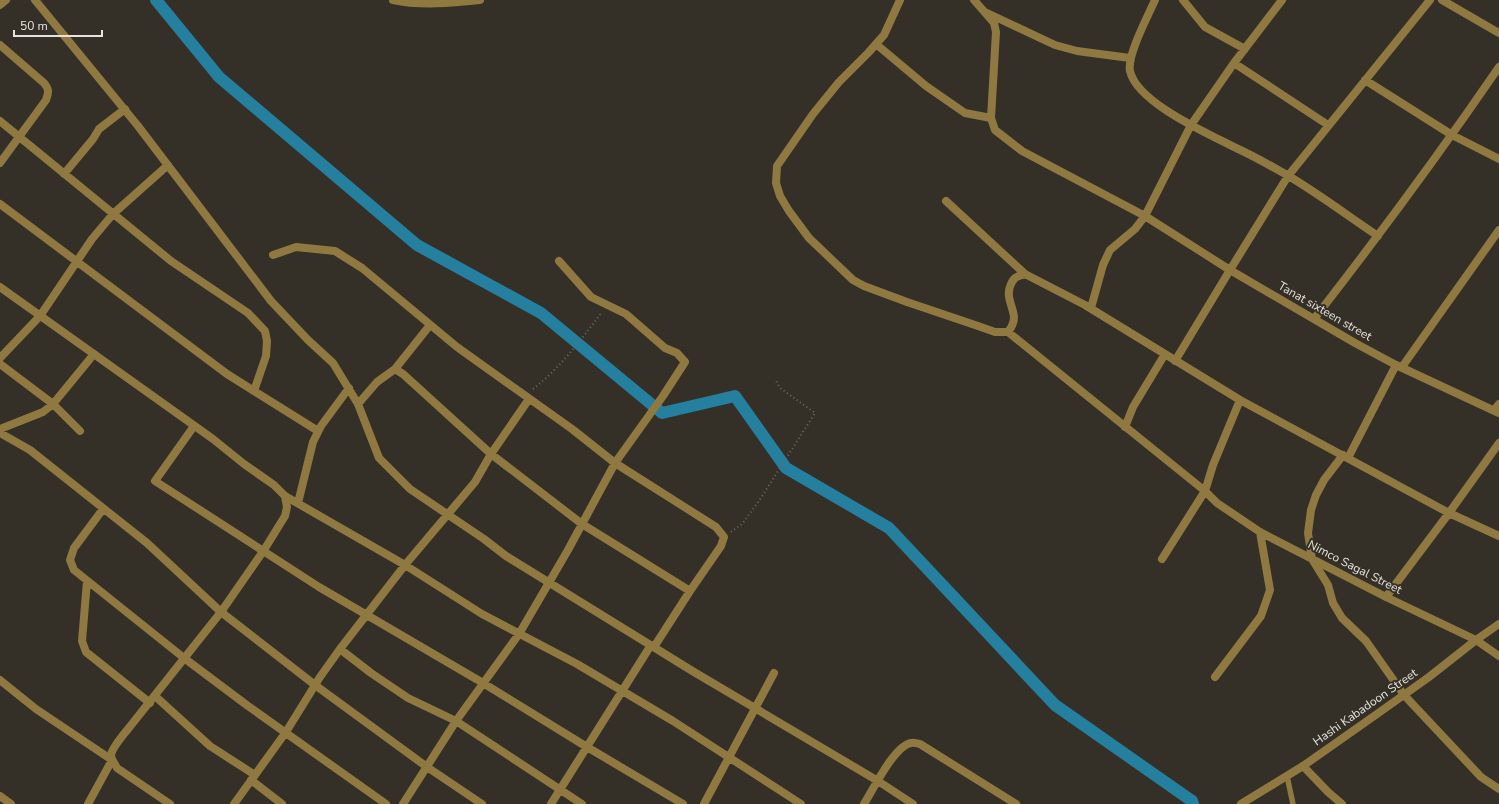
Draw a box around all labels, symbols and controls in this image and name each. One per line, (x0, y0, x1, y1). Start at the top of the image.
scale bar (14, 12, 102, 38)
text: 50 m (20, 18, 48, 34)
street label: Tanat sixteen street (1275, 278, 1376, 345)
street label: Nimco Sagal Street (1305, 536, 1406, 598)
street label: Hashi Kabadoon Street (1310, 664, 1421, 749)

